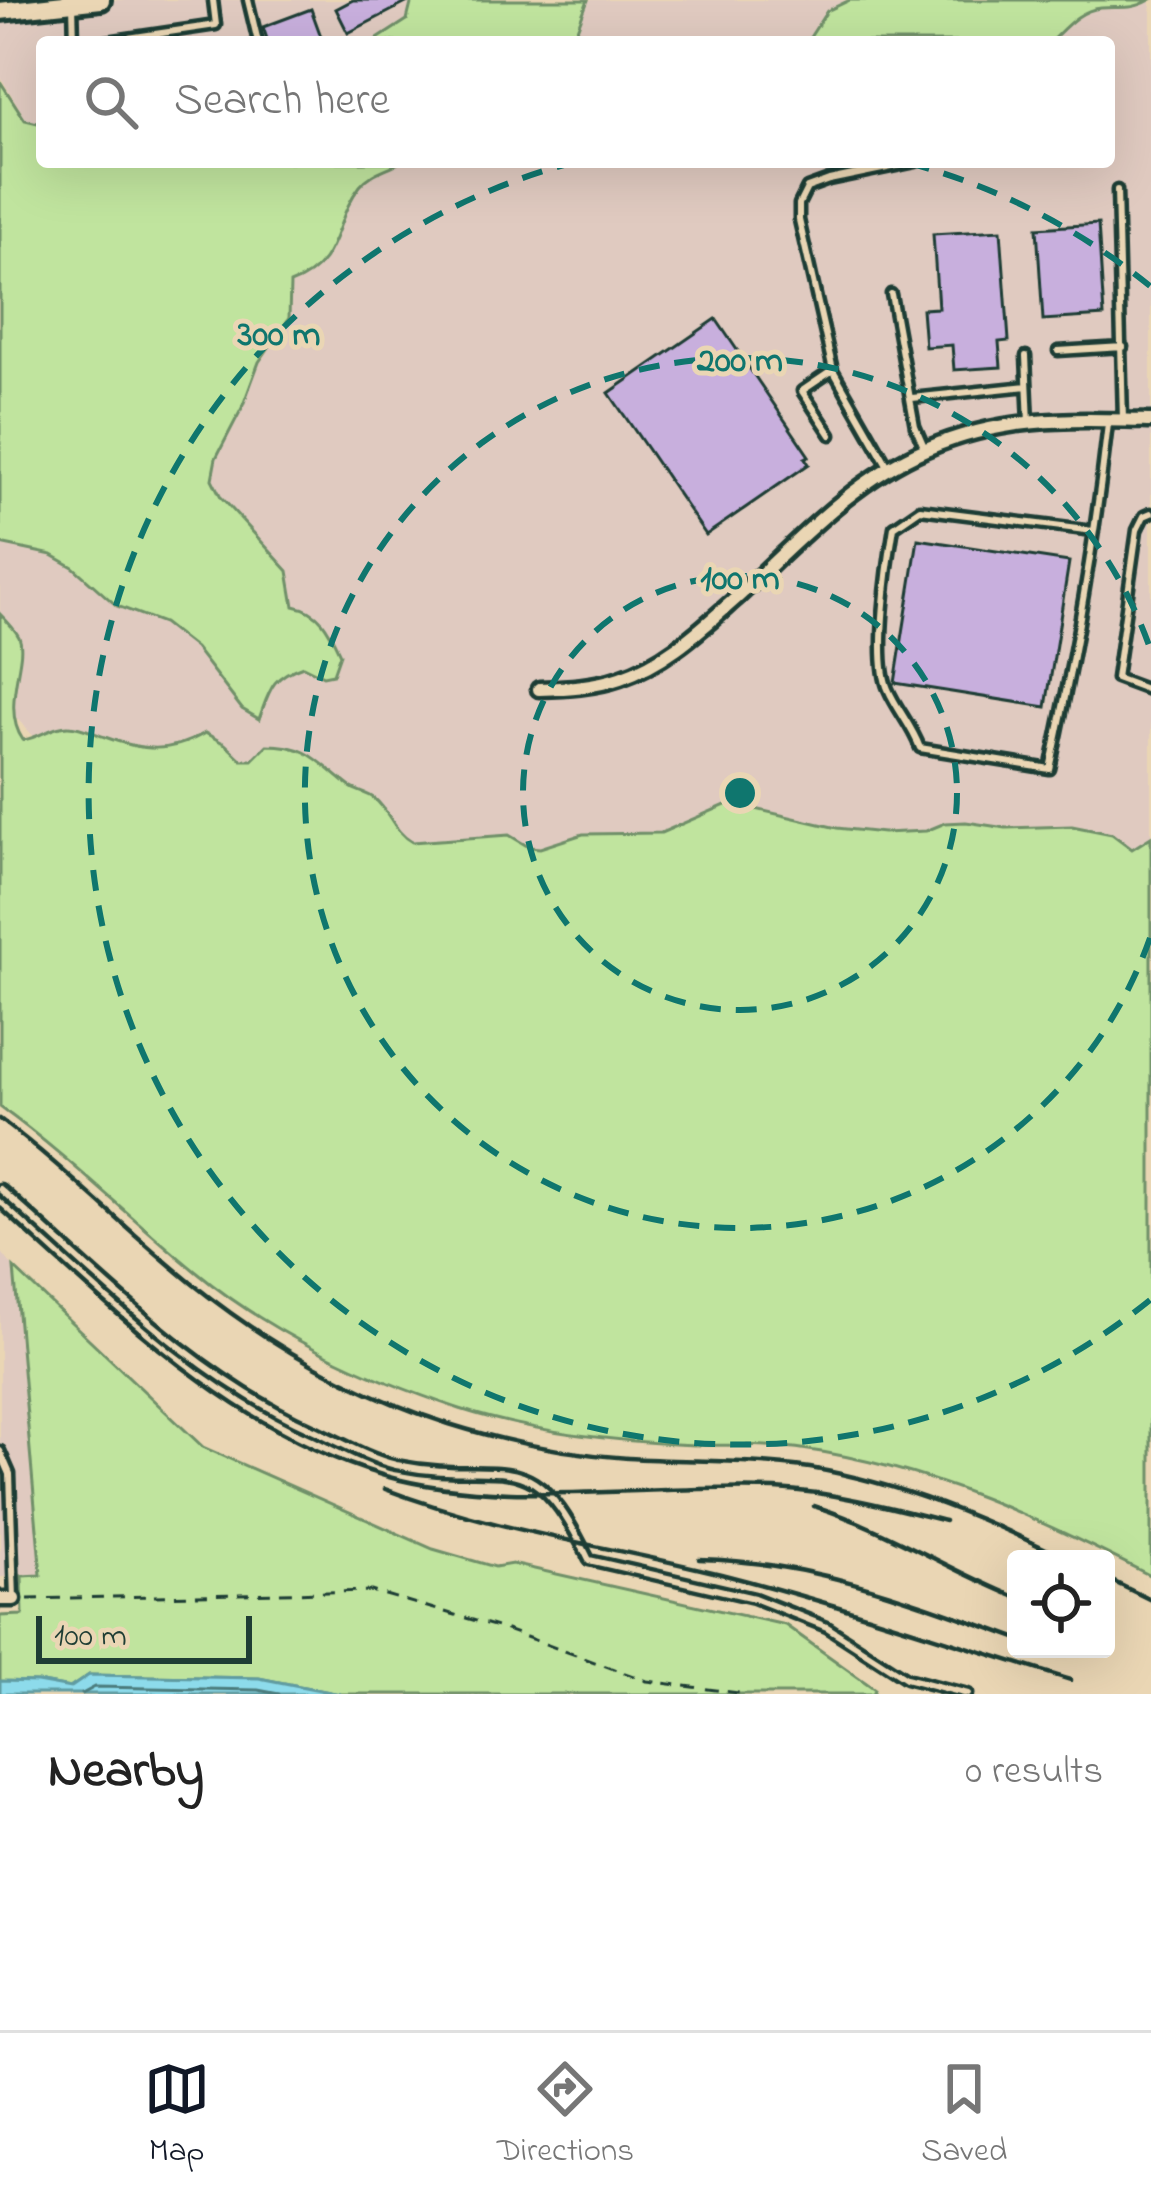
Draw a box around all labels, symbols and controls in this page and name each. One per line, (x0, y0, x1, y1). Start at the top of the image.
search box (36, 36, 1115, 168)
icon: search (78, 69, 144, 135)
text: Search here (174, 69, 390, 135)
text: 300 m (237, 310, 321, 363)
text: 200 m (696, 336, 783, 389)
text: 100 m (700, 554, 780, 607)
centre of rings (719, 772, 761, 814)
map controls (1007, 1550, 1115, 1658)
button: locate (1007, 1550, 1115, 1658)
scale bar (36, 1610, 252, 1663)
text: 100 m (54, 1613, 127, 1661)
text: Nearby (48, 1735, 204, 1810)
text: 0 results (965, 1744, 1103, 1801)
tab: Map (144, 2056, 210, 2176)
tab: Directions (497, 2056, 634, 2176)
tab: Saved (921, 2056, 1007, 2176)

